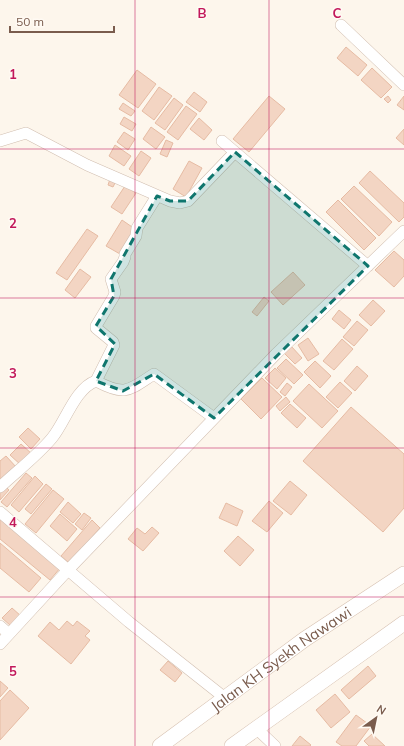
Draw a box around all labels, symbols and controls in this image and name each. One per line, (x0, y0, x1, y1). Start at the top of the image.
text: B (198, 5, 207, 21)
text: C (333, 5, 342, 21)
scale bar (10, 8, 114, 34)
text: 50 m (16, 14, 44, 29)
text: 1 (9, 66, 17, 82)
text: 2 (9, 215, 17, 231)
text: 3 (9, 365, 17, 381)
text: 4 (9, 514, 17, 530)
street label: Jalan KH Syekh Nawawi (206, 602, 355, 715)
text: 5 (9, 663, 17, 679)
north arrow (356, 698, 396, 738)
text: N (374, 701, 389, 718)

